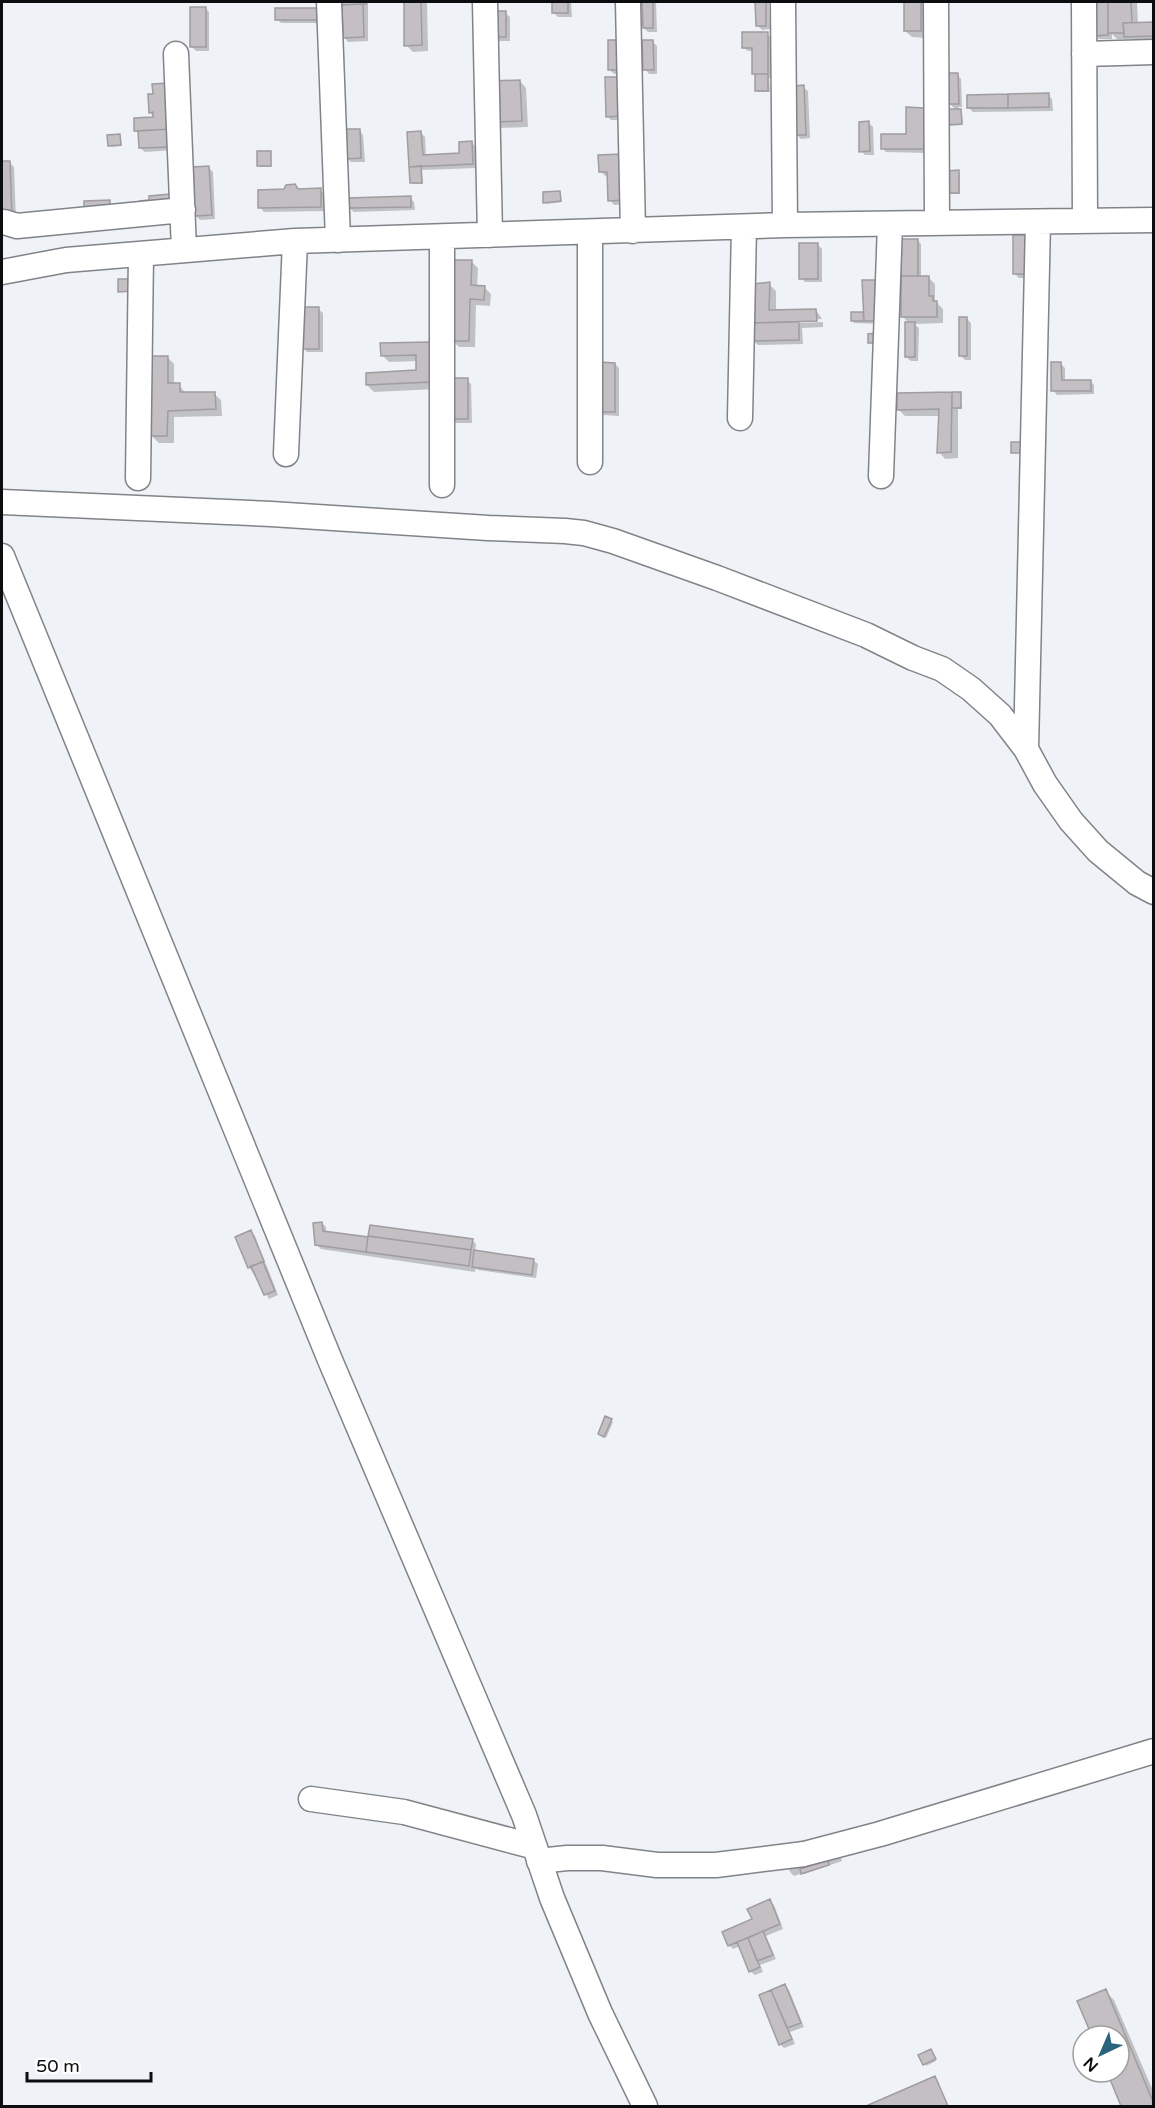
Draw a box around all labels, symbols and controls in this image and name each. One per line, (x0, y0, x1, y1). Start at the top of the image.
north arrow (1071, 2024, 1131, 2084)
scale bar (27, 2045, 152, 2083)
text: N (1080, 2052, 1103, 2076)
text: 50 m (36, 2055, 80, 2077)

